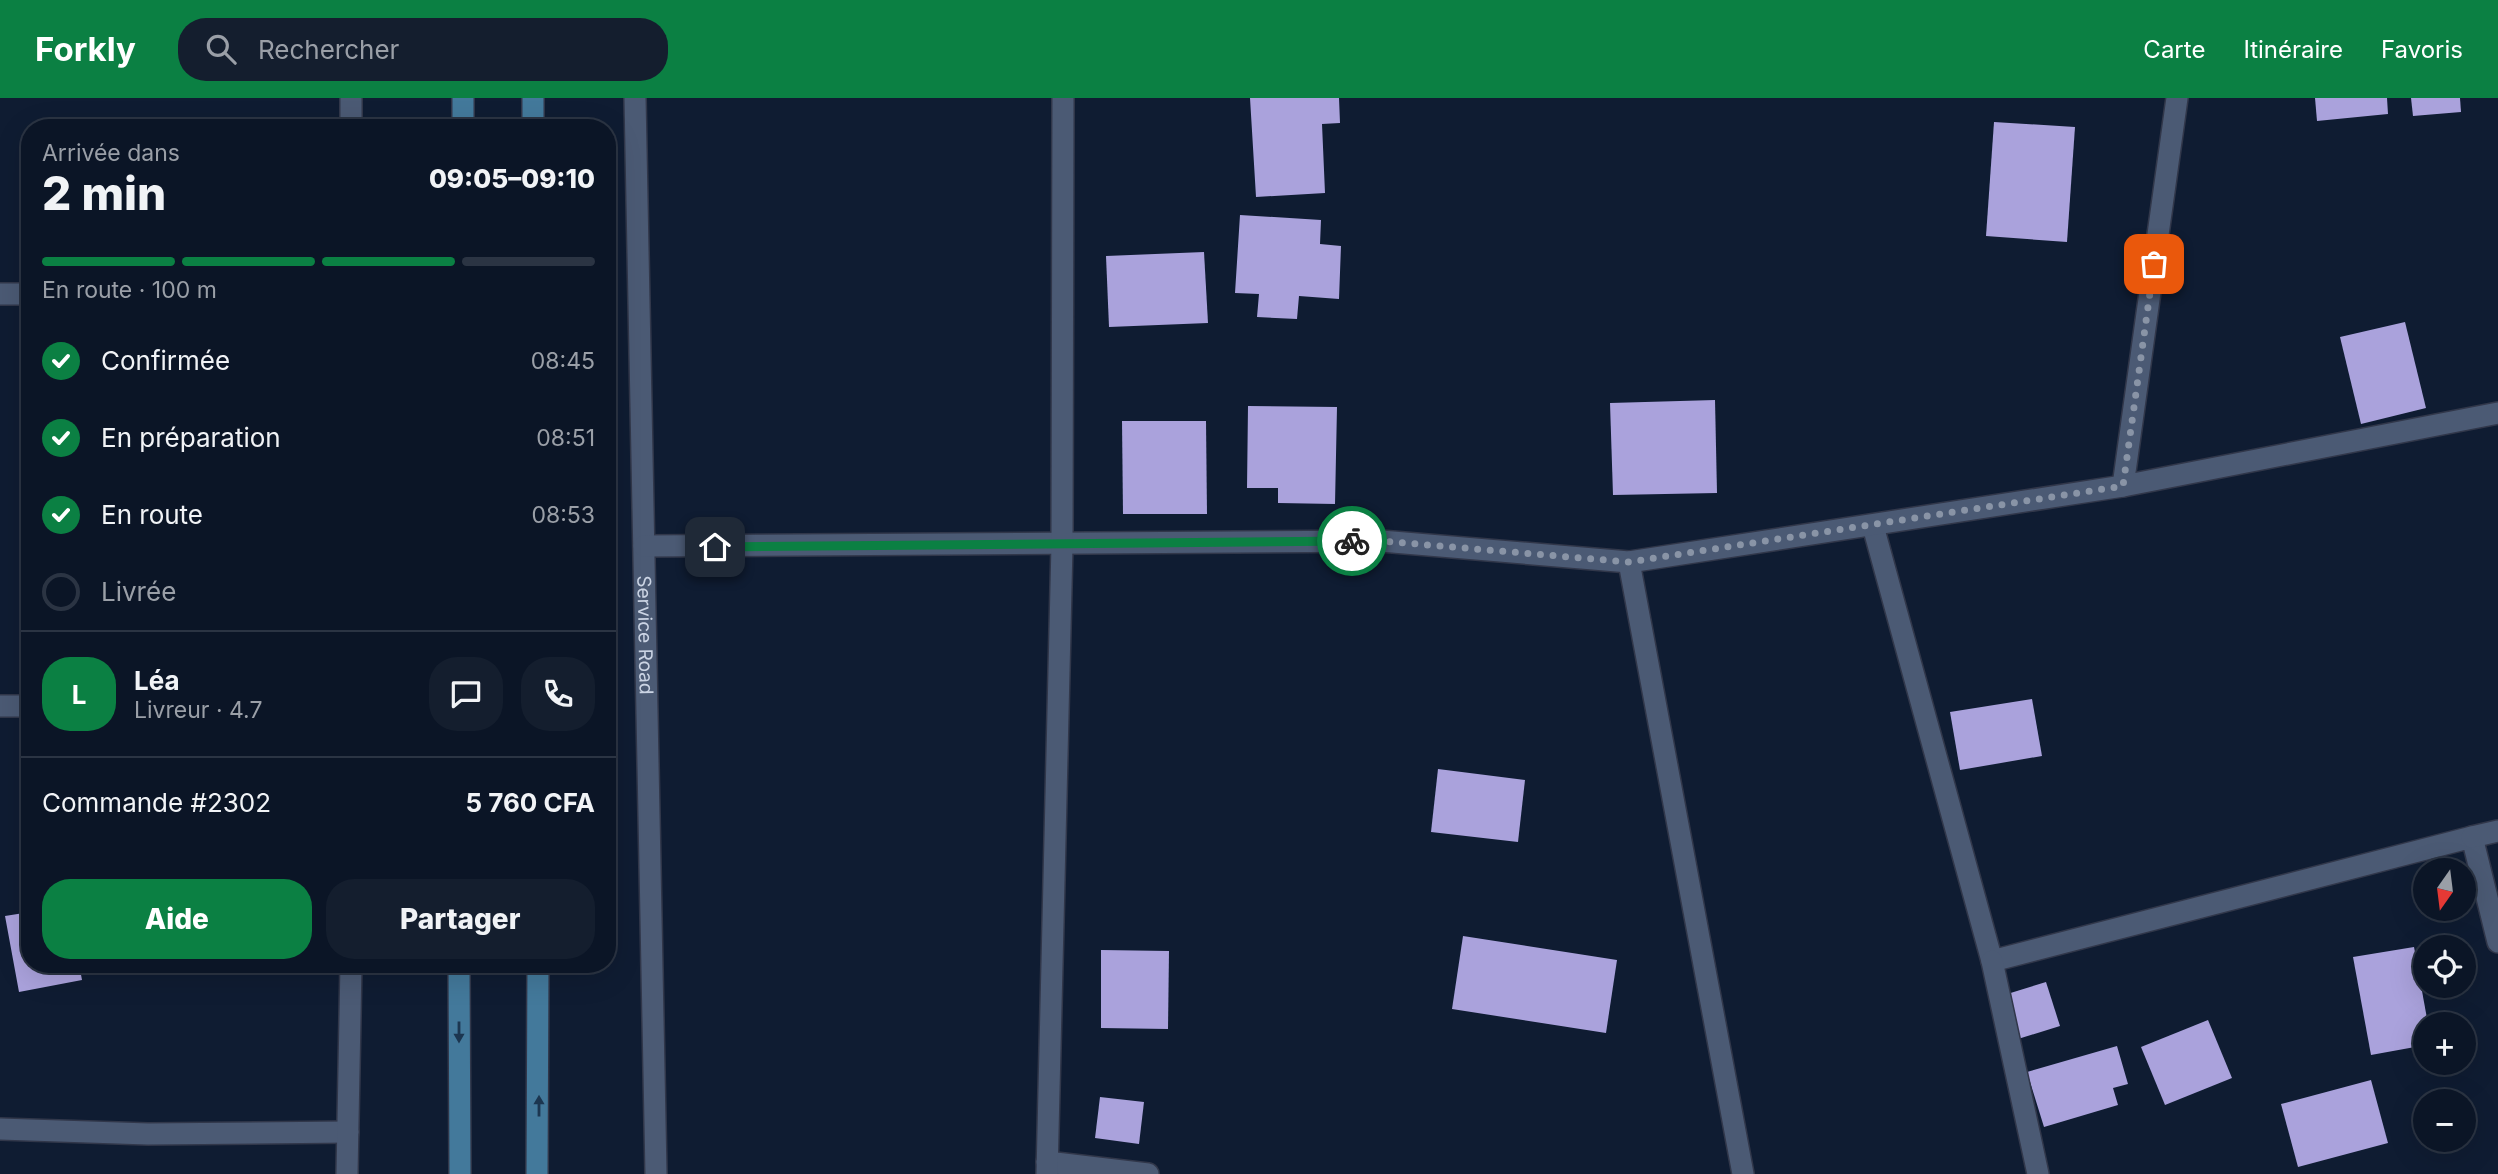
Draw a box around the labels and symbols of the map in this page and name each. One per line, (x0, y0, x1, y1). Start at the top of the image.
pin (2124, 234, 2184, 294)
courier (1317, 506, 1387, 576)
pin (685, 517, 745, 577)
street label: Service Road (633, 575, 658, 695)
north arrow (2413, 858, 2476, 920)
one-way arrow (454, 1022, 465, 1044)
one-way arrow (533, 1095, 545, 1117)

